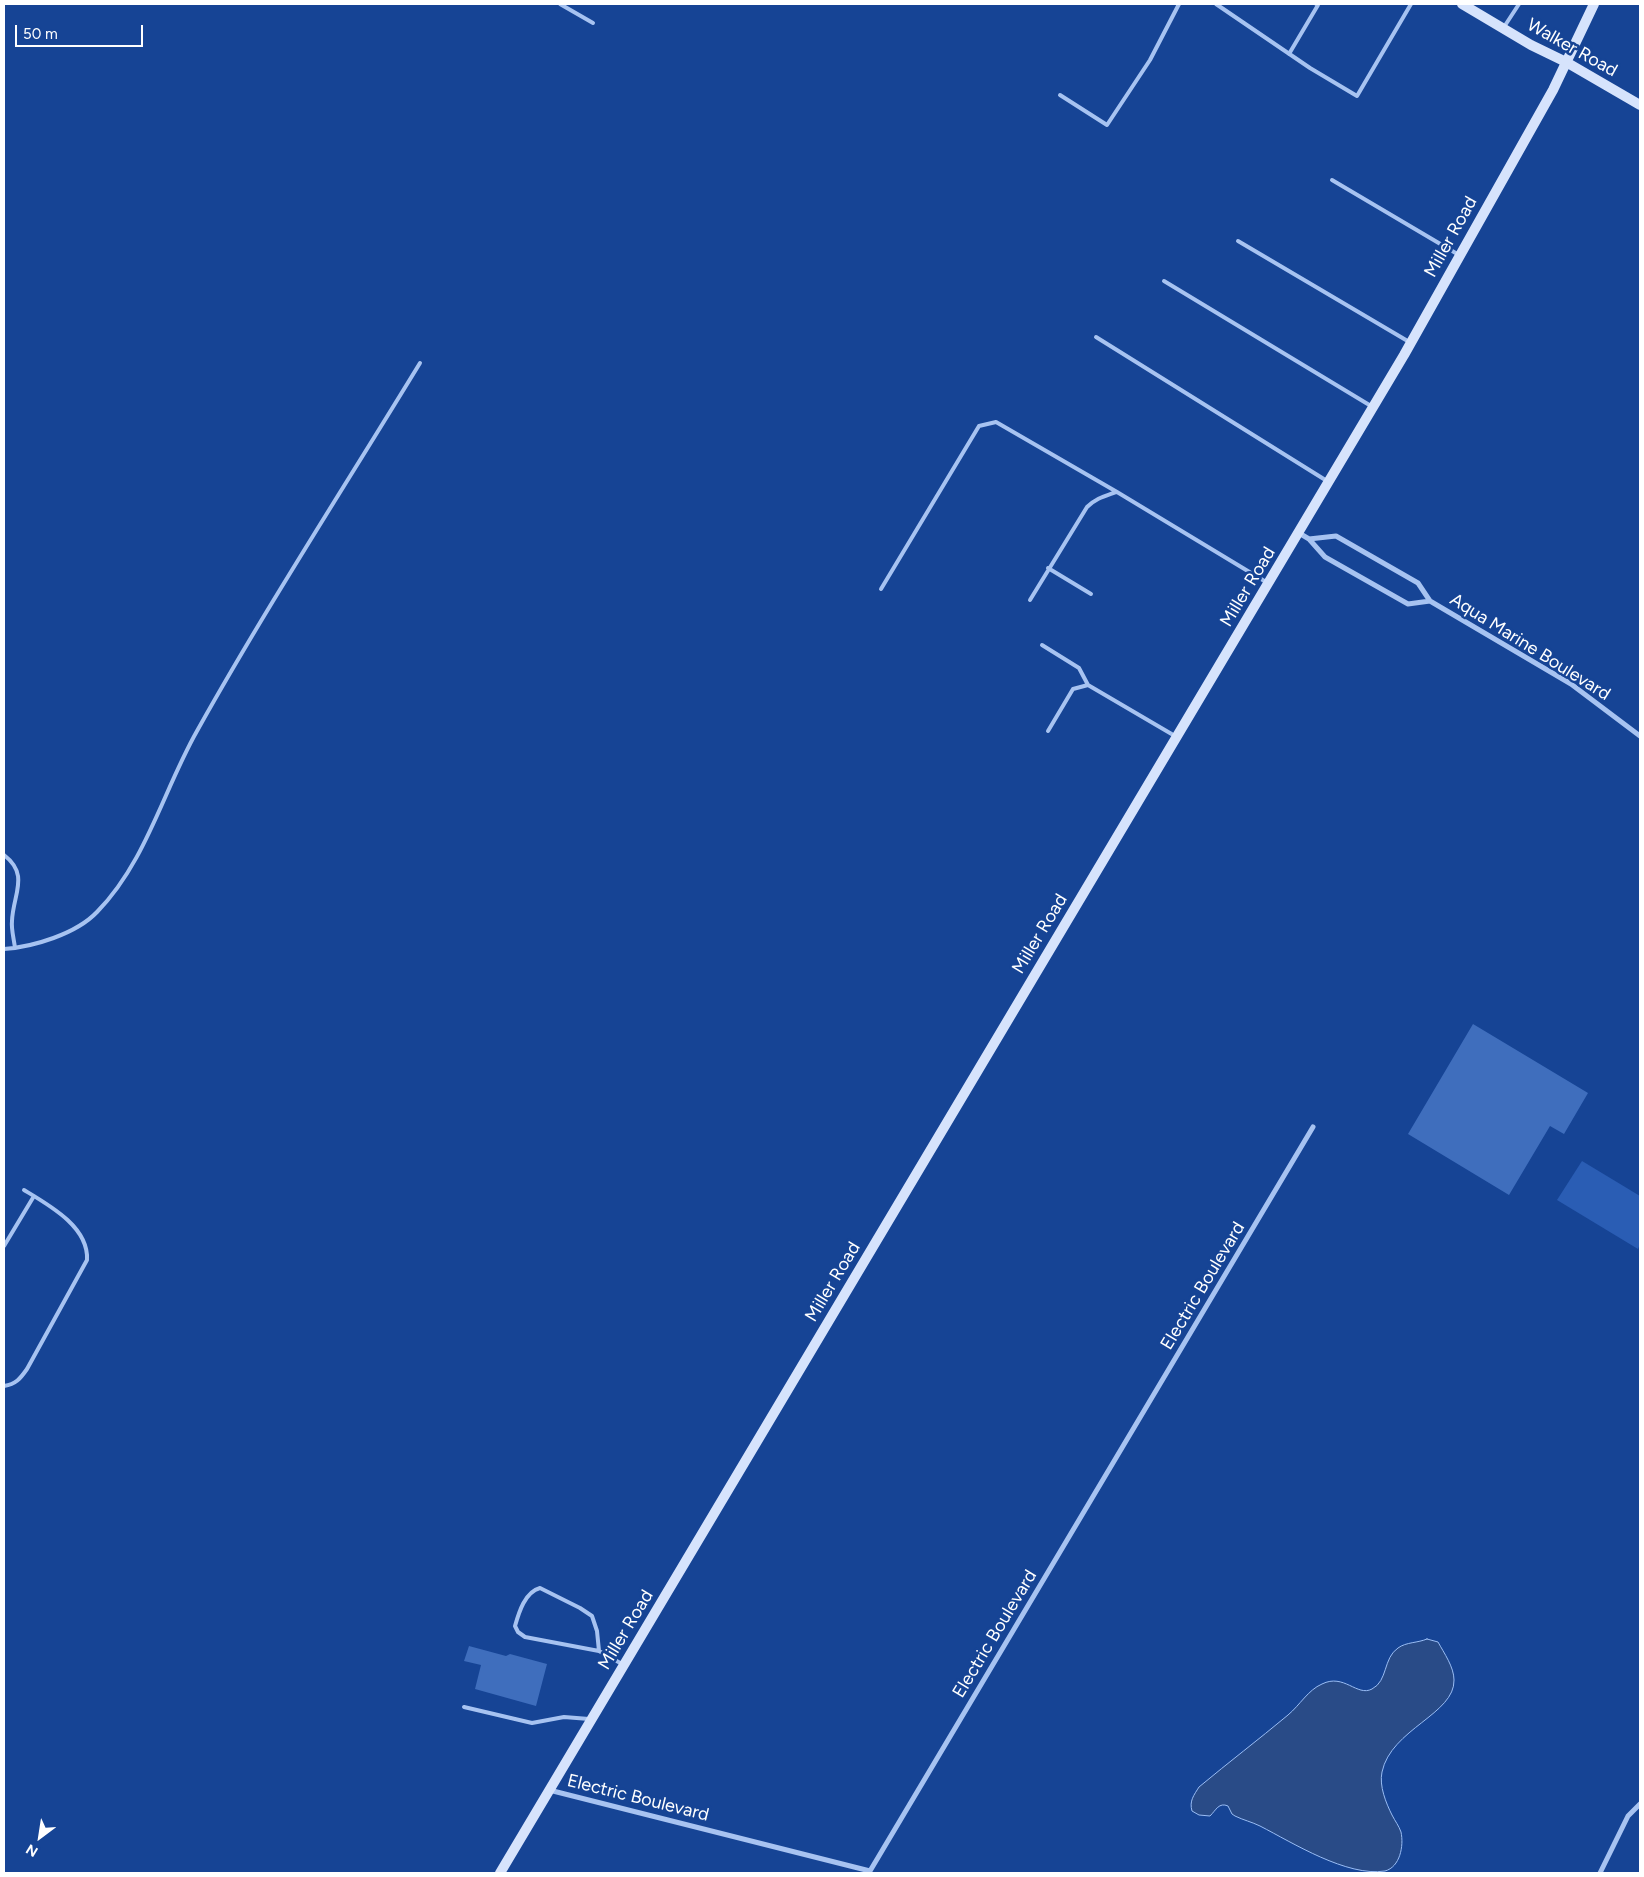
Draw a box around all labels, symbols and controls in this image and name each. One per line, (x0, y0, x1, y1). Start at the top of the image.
street label: Walker Road (1523, 14, 1621, 82)
scale bar (18, 15, 145, 47)
text: 50 m (23, 25, 58, 43)
street label: Miller Road (1420, 193, 1482, 281)
street label: Miller Road (1216, 543, 1280, 631)
street label: Aqua Marine Boulevard (1446, 589, 1614, 705)
street label: Miller Road (1008, 890, 1072, 978)
street label: Electric Boulevard (1156, 1218, 1250, 1354)
street label: Miller Road (801, 1238, 865, 1326)
street label: Electric Boulevard (948, 1566, 1042, 1702)
street label: Miller Road (594, 1586, 658, 1674)
street label: Electric Boulevard (565, 1770, 711, 1826)
north arrow (15, 1812, 65, 1862)
text: N (23, 1840, 41, 1860)

